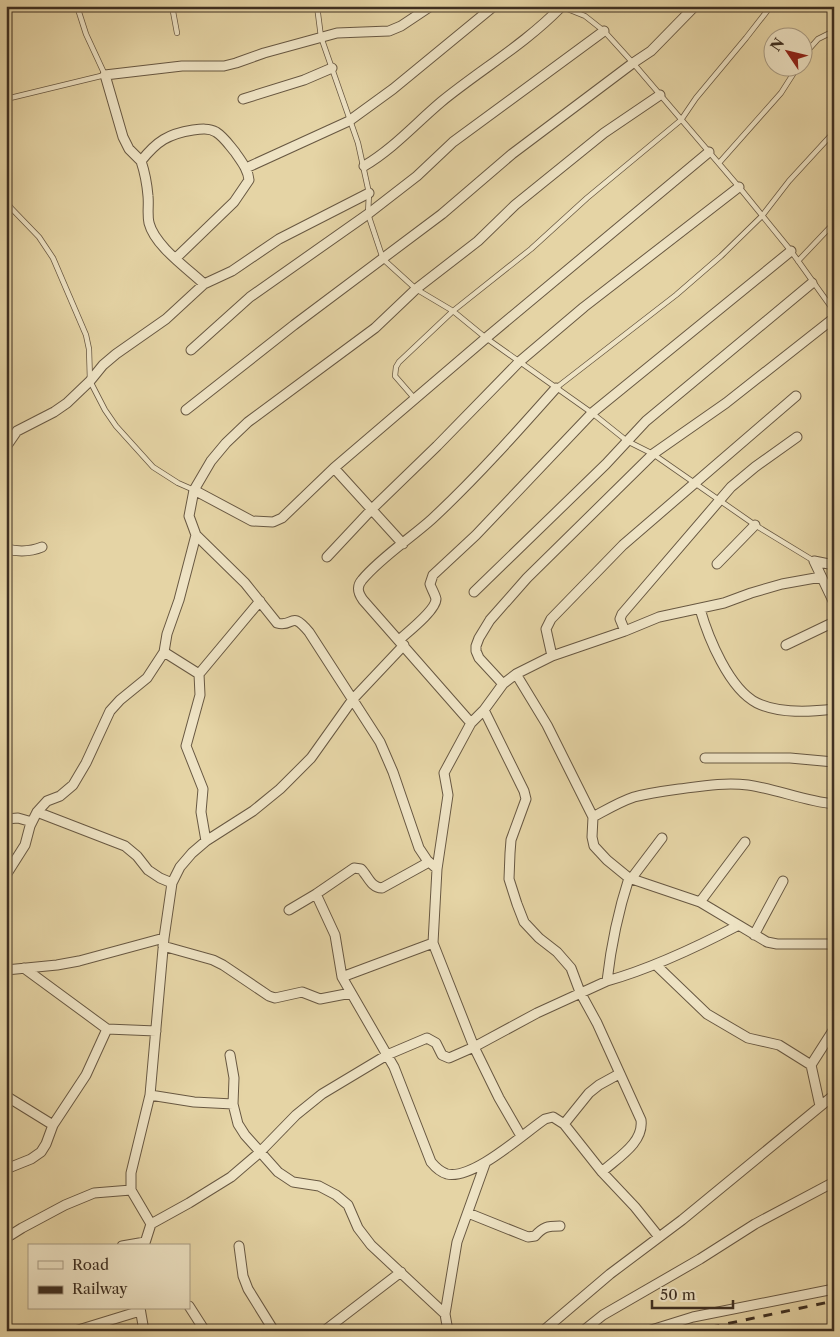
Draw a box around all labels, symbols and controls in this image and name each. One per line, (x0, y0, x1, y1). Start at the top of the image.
north arrow (762, 28, 812, 78)
text: N (766, 34, 788, 55)
legend (28, 1244, 190, 1310)
text: Road (72, 1255, 109, 1274)
scale bar (652, 1277, 734, 1309)
text: Railway (72, 1279, 128, 1298)
text: 50 m (660, 1285, 696, 1304)

